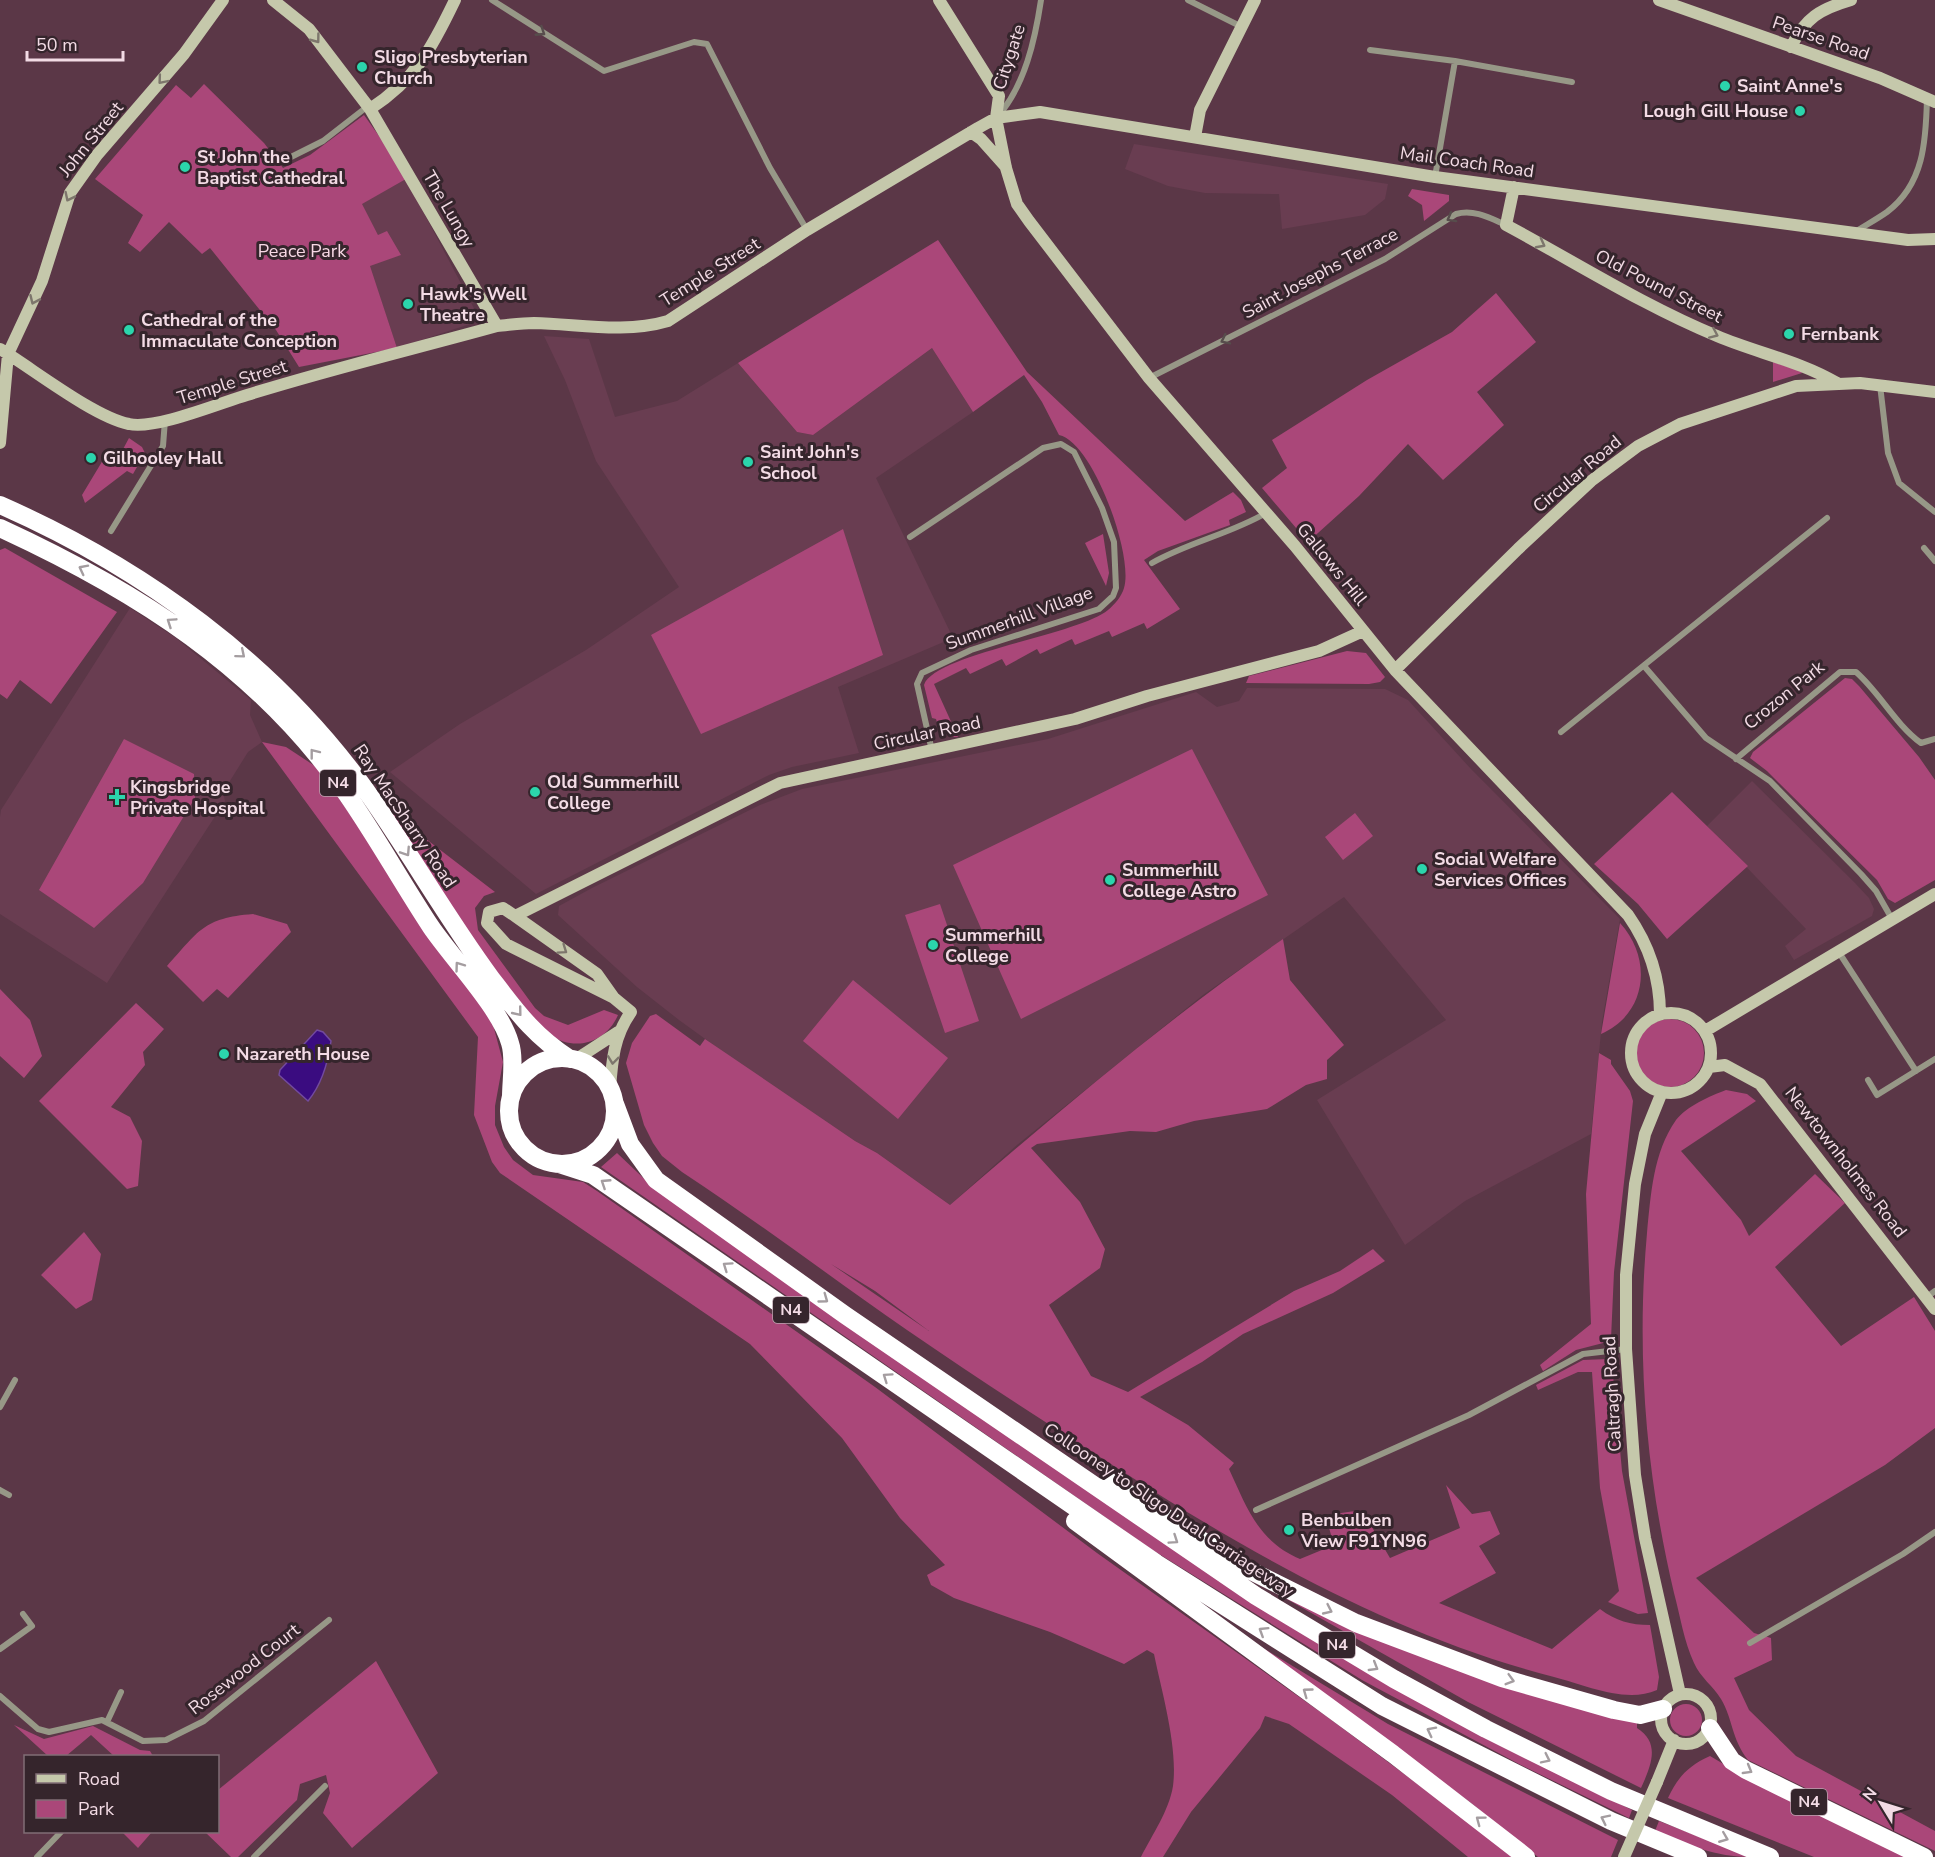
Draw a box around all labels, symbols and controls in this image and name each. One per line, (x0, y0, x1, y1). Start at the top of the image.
street label: Pearse Road (1769, 10, 1873, 66)
street label: Citygate (987, 21, 1031, 93)
scale bar (27, 24, 123, 62)
one-way arrow (534, 25, 545, 36)
text: 50 m (36, 33, 78, 57)
one-way arrow (309, 33, 320, 44)
place label: Sligo Presbyterian Church (374, 45, 528, 90)
marker: Sligo Presbyterian Church (355, 60, 369, 74)
one-way arrow (159, 73, 170, 84)
place label: Saint Anne's (1737, 74, 1843, 98)
marker: Saint Anne's (1718, 79, 1732, 93)
street label: John Street (53, 96, 129, 182)
place label: Lough Gill House (1643, 99, 1788, 123)
marker: Lough Gill House (1793, 104, 1807, 118)
street label: Mail Coach Road (1398, 141, 1536, 183)
place label: St John the Baptist Cathedral (197, 145, 344, 190)
marker: St John the Baptist Cathedral (178, 160, 192, 174)
street label: The Lungy (417, 166, 481, 252)
one-way arrow (64, 191, 76, 202)
one-way arrow (1447, 211, 1457, 222)
street label: Saint Josephs Terrace (1238, 222, 1402, 324)
street label: Temple Street (656, 231, 765, 312)
one-way arrow (1535, 237, 1546, 248)
park label: Peace Park (258, 239, 347, 263)
street label: Old Pound Street (1591, 244, 1727, 329)
place label: Hawk's Well Theatre (420, 282, 527, 327)
one-way arrow (29, 294, 41, 305)
marker: Hawk's Well Theatre (401, 297, 415, 311)
place label: Cathedral of the Immaculate Conception (141, 308, 337, 353)
place label: Fernbank (1801, 322, 1879, 346)
marker: Cathedral of the Immaculate Conception (122, 323, 136, 337)
one-way arrow (1708, 327, 1719, 339)
marker: Fernbank (1782, 327, 1796, 341)
one-way arrow (1220, 333, 1231, 345)
street label: Temple Street (174, 354, 290, 410)
street label: Circular Road (1528, 430, 1626, 518)
place label: Saint John's School (760, 440, 859, 485)
place label: Gilhooley Hall (103, 446, 223, 470)
marker: Gilhooley Hall (84, 451, 98, 465)
marker: Saint John's School (741, 455, 755, 469)
street label: Gallows Hill (1291, 518, 1373, 611)
one-way arrow (78, 565, 89, 577)
street label: Summerhill Village (942, 580, 1096, 656)
one-way arrow (167, 618, 178, 629)
one-way arrow (234, 647, 245, 658)
street label: Crozon Park (1739, 654, 1830, 735)
street label: Circular Road (871, 710, 983, 756)
street label: Ray MacSharry Road (348, 739, 462, 893)
one-way arrow (311, 749, 322, 760)
road number: N4 (320, 770, 356, 796)
place label: Old Summerhill College (547, 770, 679, 815)
place label: Kingsbridge Private Hospital (130, 775, 265, 820)
marker: Old Summerhill College (528, 785, 542, 799)
marker: Kingsbridge Private Hospital (108, 788, 126, 806)
one-way arrow (399, 846, 410, 857)
place label: Social Welfare Services Offices (1434, 847, 1567, 892)
place label: Summerhill College Astro (1122, 858, 1237, 903)
marker: Social Welfare Services Offices (1415, 862, 1429, 876)
marker: Summerhill College Astro (1103, 873, 1117, 887)
place label: Summerhill College (945, 923, 1042, 968)
marker: Summerhill College (926, 938, 940, 952)
one-way arrow (556, 943, 567, 954)
one-way arrow (456, 962, 467, 973)
one-way arrow (510, 1006, 521, 1017)
place label: Nazareth House (236, 1042, 370, 1066)
marker: Nazareth House (217, 1047, 231, 1061)
one-way arrow (607, 1055, 619, 1065)
street label: Newtownholmes Road (1780, 1082, 1912, 1242)
one-way arrow (601, 1179, 612, 1190)
one-way arrow (722, 1262, 733, 1273)
one-way arrow (817, 1292, 828, 1303)
road number: N4 (773, 1297, 809, 1323)
street label: Caltragh Road (1597, 1335, 1627, 1453)
one-way arrow (883, 1373, 894, 1384)
street label: Collooney to Sligo Dual Carriageway (1039, 1417, 1299, 1603)
place label: Benbulben View F91YN96 (1300, 1508, 1427, 1553)
marker: Benbulben View F91YN96 (1282, 1523, 1296, 1537)
one-way arrow (1167, 1533, 1178, 1544)
one-way arrow (1322, 1603, 1333, 1615)
street label: Rosewood Court (183, 1618, 305, 1720)
one-way arrow (1259, 1628, 1270, 1639)
road number: N4 (1319, 1632, 1355, 1658)
one-way arrow (1368, 1660, 1378, 1672)
one-way arrow (1504, 1673, 1515, 1685)
one-way arrow (1302, 1688, 1313, 1699)
one-way arrow (1427, 1727, 1437, 1738)
one-way arrow (1540, 1752, 1551, 1763)
legend (24, 1755, 219, 1833)
one-way arrow (1742, 1763, 1752, 1775)
text: Road (78, 1767, 120, 1791)
north arrow (1851, 1773, 1911, 1833)
text: N (1858, 1783, 1882, 1806)
road number: N4 (1791, 1789, 1827, 1815)
text: Park (78, 1797, 115, 1821)
one-way arrow (1601, 1814, 1612, 1826)
one-way arrow (1476, 1817, 1487, 1828)
one-way arrow (1718, 1831, 1729, 1843)

